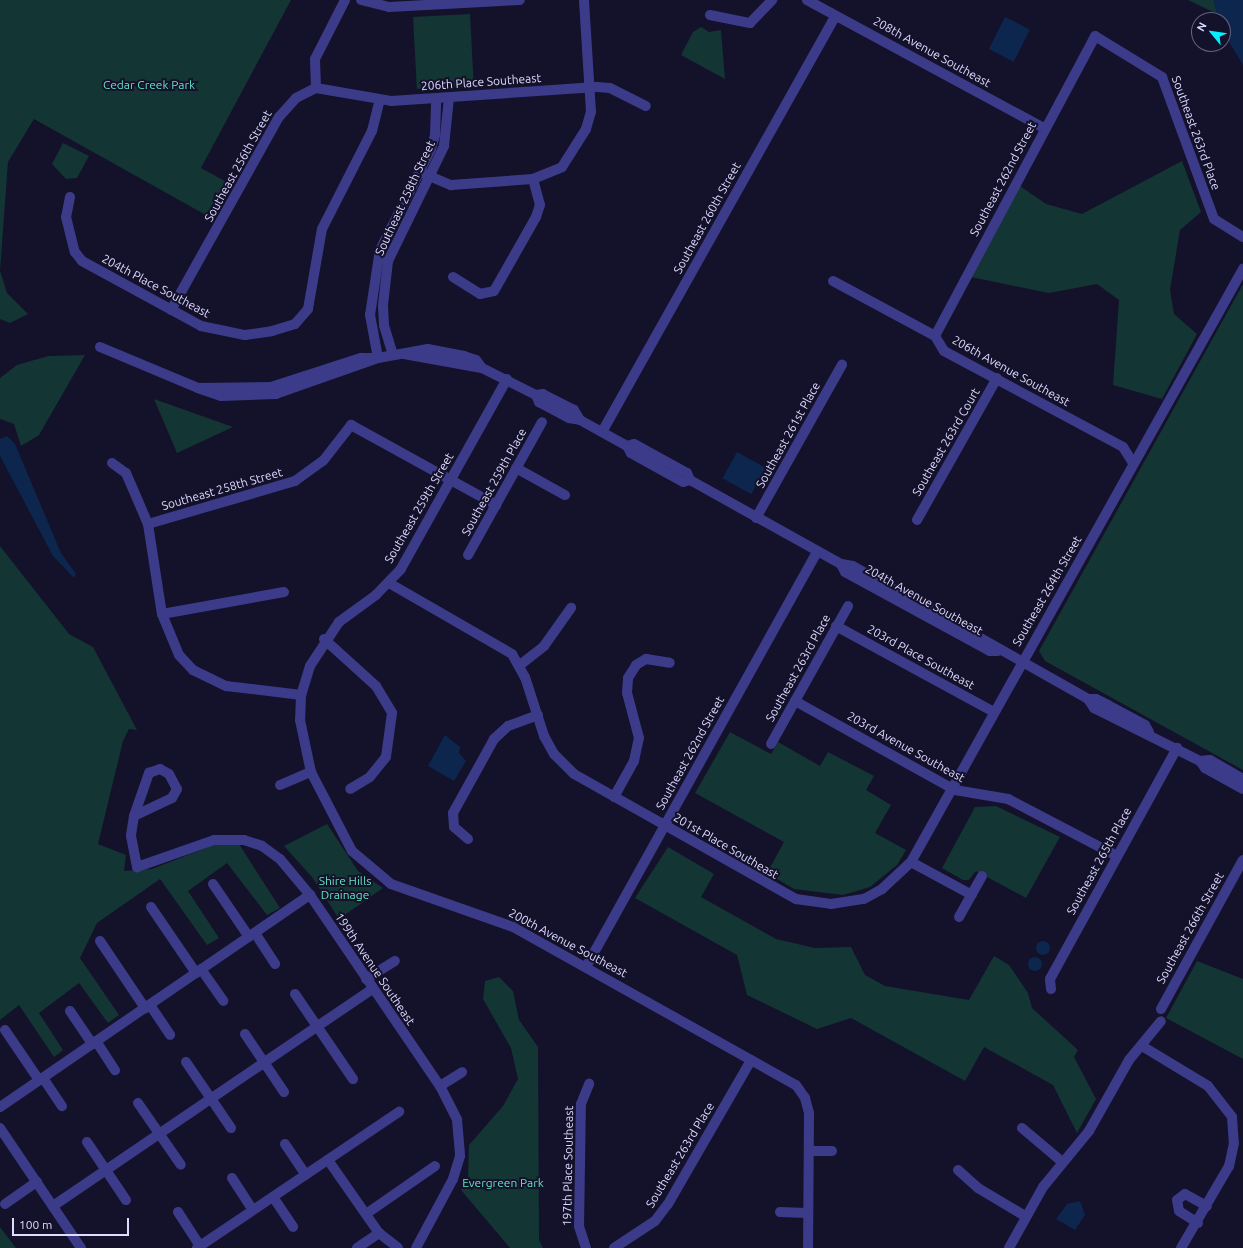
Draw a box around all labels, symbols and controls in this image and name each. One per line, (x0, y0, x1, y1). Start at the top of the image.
north arrow (1191, 12, 1231, 52)
street label: 208th Avenue Southeast (871, 14, 993, 90)
text: N (1194, 20, 1209, 33)
street label: 206th Place Southeast (420, 71, 542, 93)
street label: Southeast 263rd Place (1169, 74, 1223, 192)
park label: Cedar Creek Park (103, 78, 195, 92)
street label: Southeast 256th Street (201, 108, 275, 224)
street label: Southeast 262nd Street (967, 119, 1039, 239)
street label: Southeast 258th Street (372, 138, 438, 258)
street label: Southeast 260th Street (670, 160, 744, 276)
street label: 204th Place Southeast (99, 251, 213, 321)
street label: 206th Avenue Southeast (950, 333, 1072, 409)
street label: Southeast 261st Place (753, 380, 823, 490)
street label: Southeast 263rd Court (909, 385, 983, 499)
street label: Southeast 259th Place (458, 426, 530, 538)
street label: Southeast 259th Street (381, 450, 457, 566)
street label: Southeast 258th Street (160, 465, 284, 513)
street label: Southeast 264th Street (1009, 533, 1085, 649)
street label: 204th Avenue Southeast (863, 562, 985, 638)
street label: Southeast 263rd Place (762, 612, 834, 724)
street label: 203rd Place Southeast (865, 621, 977, 693)
street label: Southeast 262nd Street (653, 694, 727, 812)
street label: 203rd Avenue Southeast (845, 709, 967, 785)
street label: Southeast 265th Place (1063, 805, 1135, 917)
street label: 201st Place Southeast (671, 810, 781, 882)
street label: Southeast 266th Street (1153, 870, 1227, 986)
park label: Shire Hills Drainage (319, 874, 371, 902)
street label: 200th Avenue Southeast (506, 906, 630, 980)
street label: 199th Avenue Southeast (332, 910, 418, 1028)
street label: Southeast 263rd Place (643, 1100, 717, 1210)
street label: 197th Place Southeast (560, 1106, 576, 1226)
park label: Evergreen Park (462, 1176, 544, 1190)
scale bar (14, 1210, 131, 1236)
text: 100 m (19, 1218, 52, 1231)

